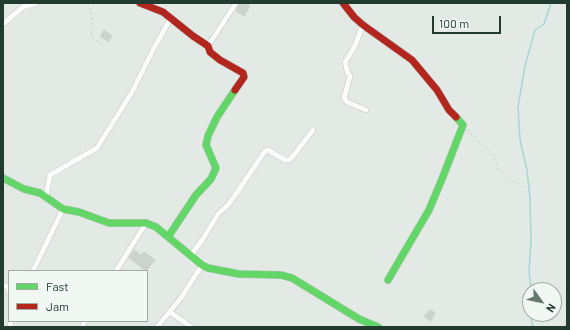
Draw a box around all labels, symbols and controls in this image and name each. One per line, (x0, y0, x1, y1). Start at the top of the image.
scale bar (434, 8, 503, 34)
text: 100 m (439, 16, 469, 30)
legend (8, 270, 148, 322)
text: Fast (46, 279, 69, 293)
north arrow (522, 282, 562, 322)
text: Jam (46, 299, 69, 313)
text: N (544, 302, 559, 315)

